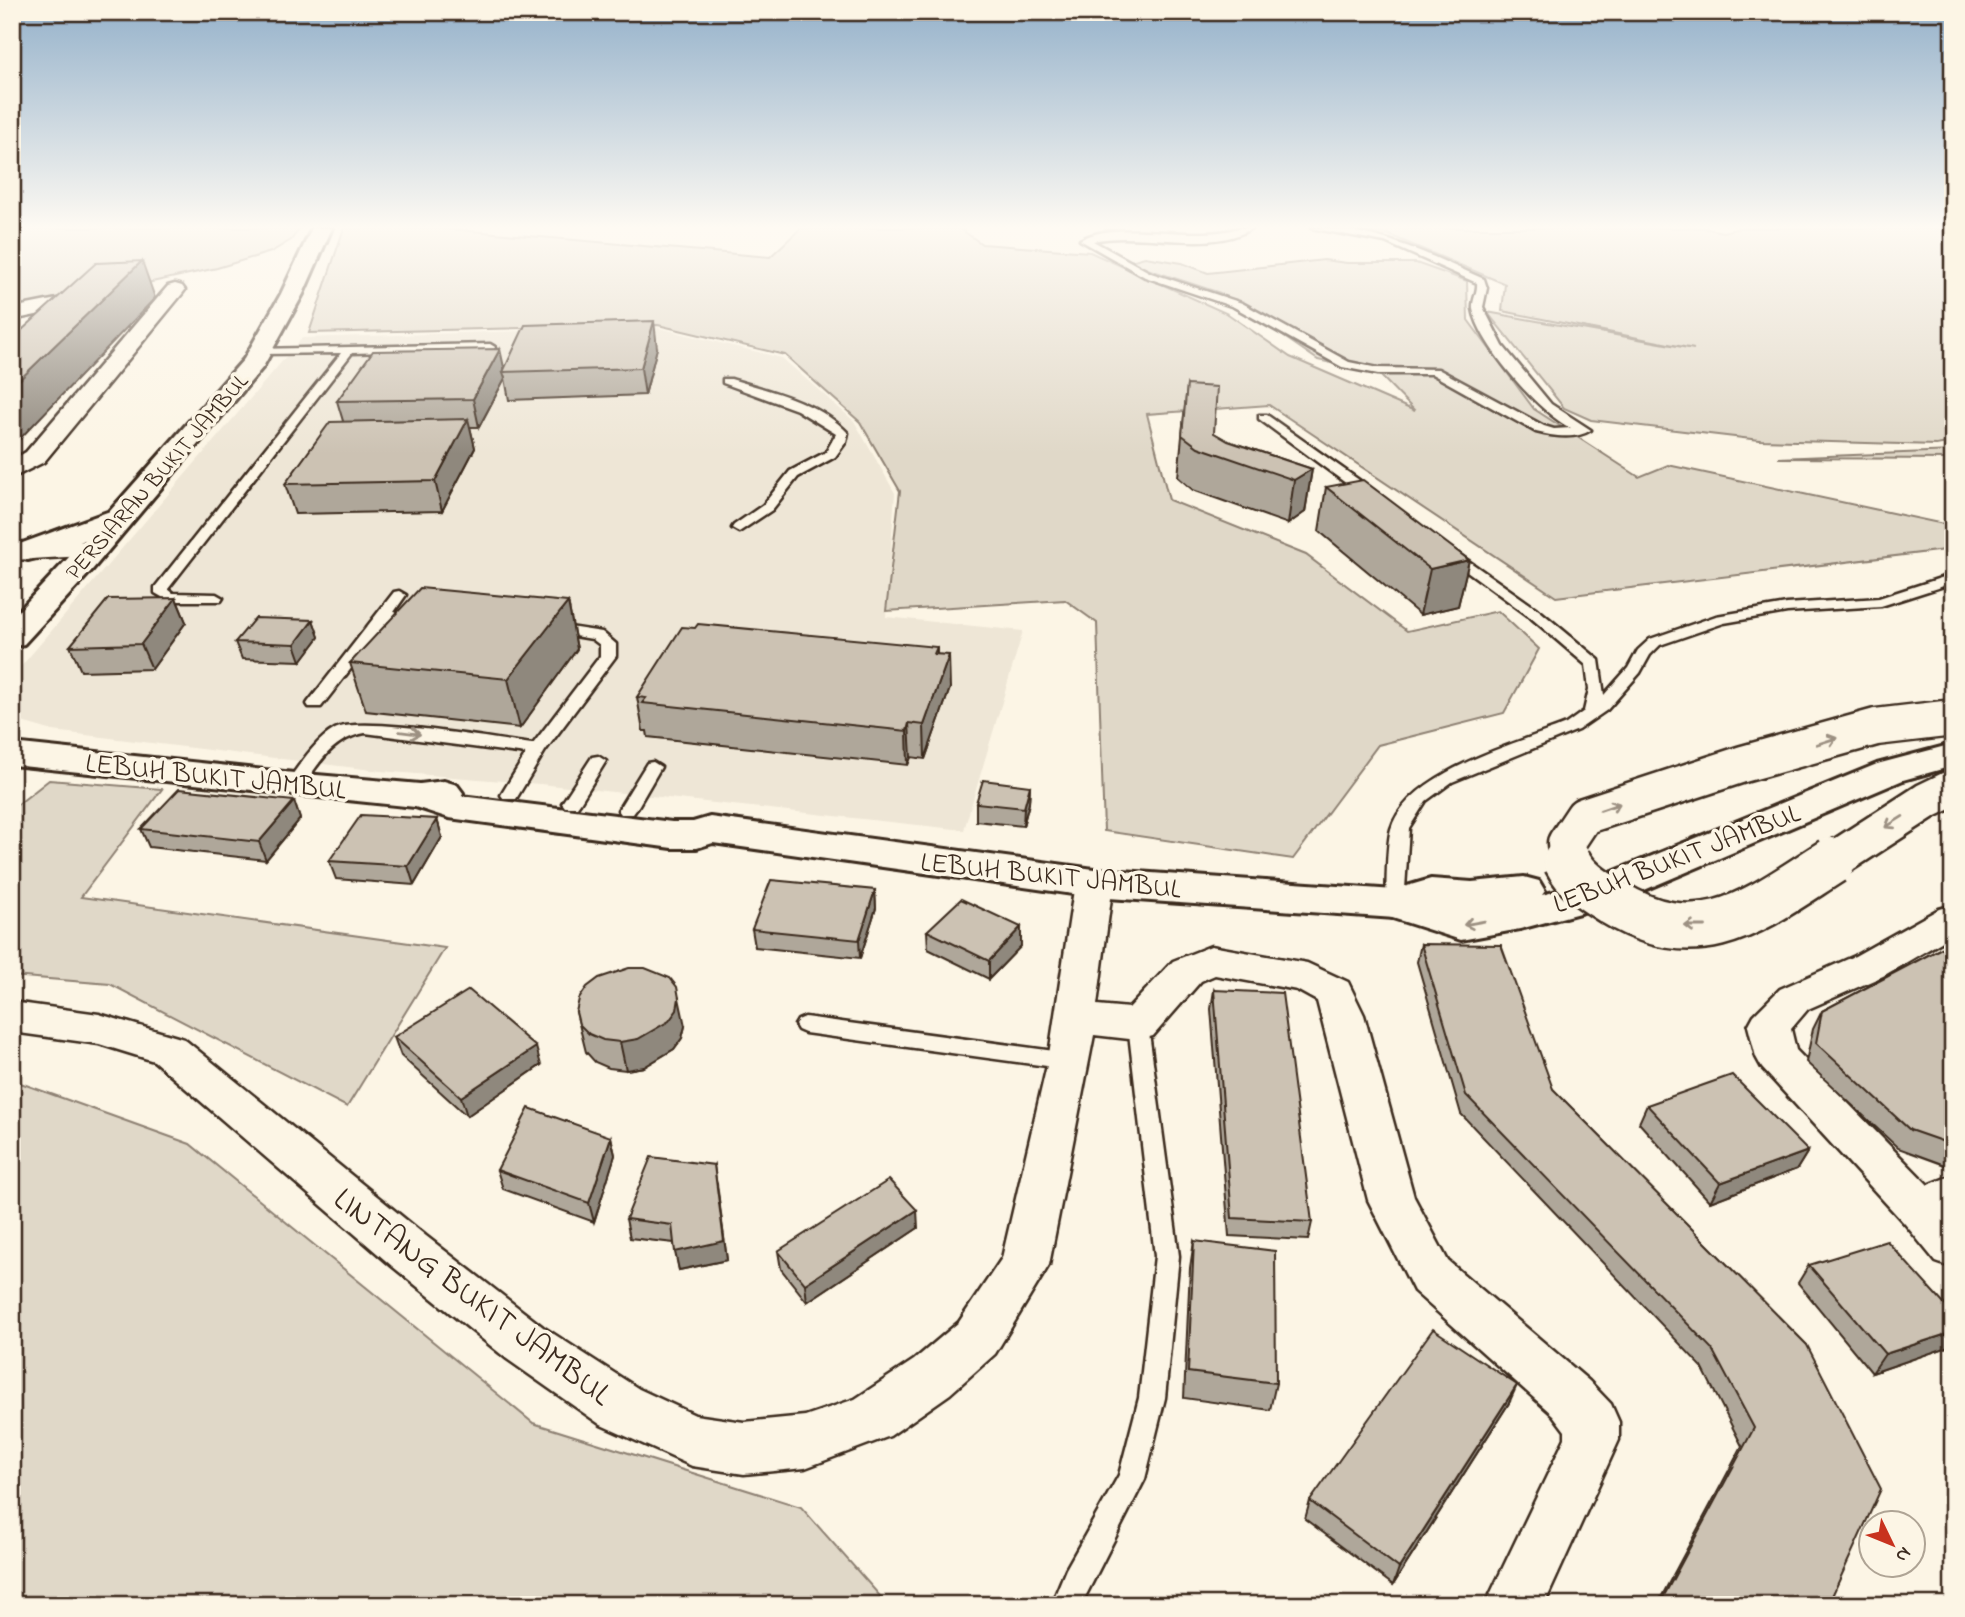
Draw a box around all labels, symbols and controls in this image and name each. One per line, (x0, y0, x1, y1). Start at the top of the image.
street label: PERSIARAN BUKIT JAMBUL (59, 367, 257, 588)
one-way arrow (398, 727, 421, 740)
one-way arrow (1816, 734, 1838, 747)
street label: LEBUH BUKIT JAMBUL (83, 744, 349, 813)
street label: LEBUH BUKIT JAMBUL (1548, 794, 1807, 926)
one-way arrow (1598, 800, 1620, 812)
one-way arrow (1884, 815, 1904, 829)
street label: LEBUH BUKIT JAMBUL (918, 843, 1184, 912)
one-way arrow (1463, 917, 1486, 930)
one-way arrow (1684, 919, 1707, 933)
street label: LINTANG BUKIT JAMBUL (322, 1177, 622, 1420)
north arrow (1856, 1508, 1926, 1578)
text: N (1888, 1540, 1917, 1568)

